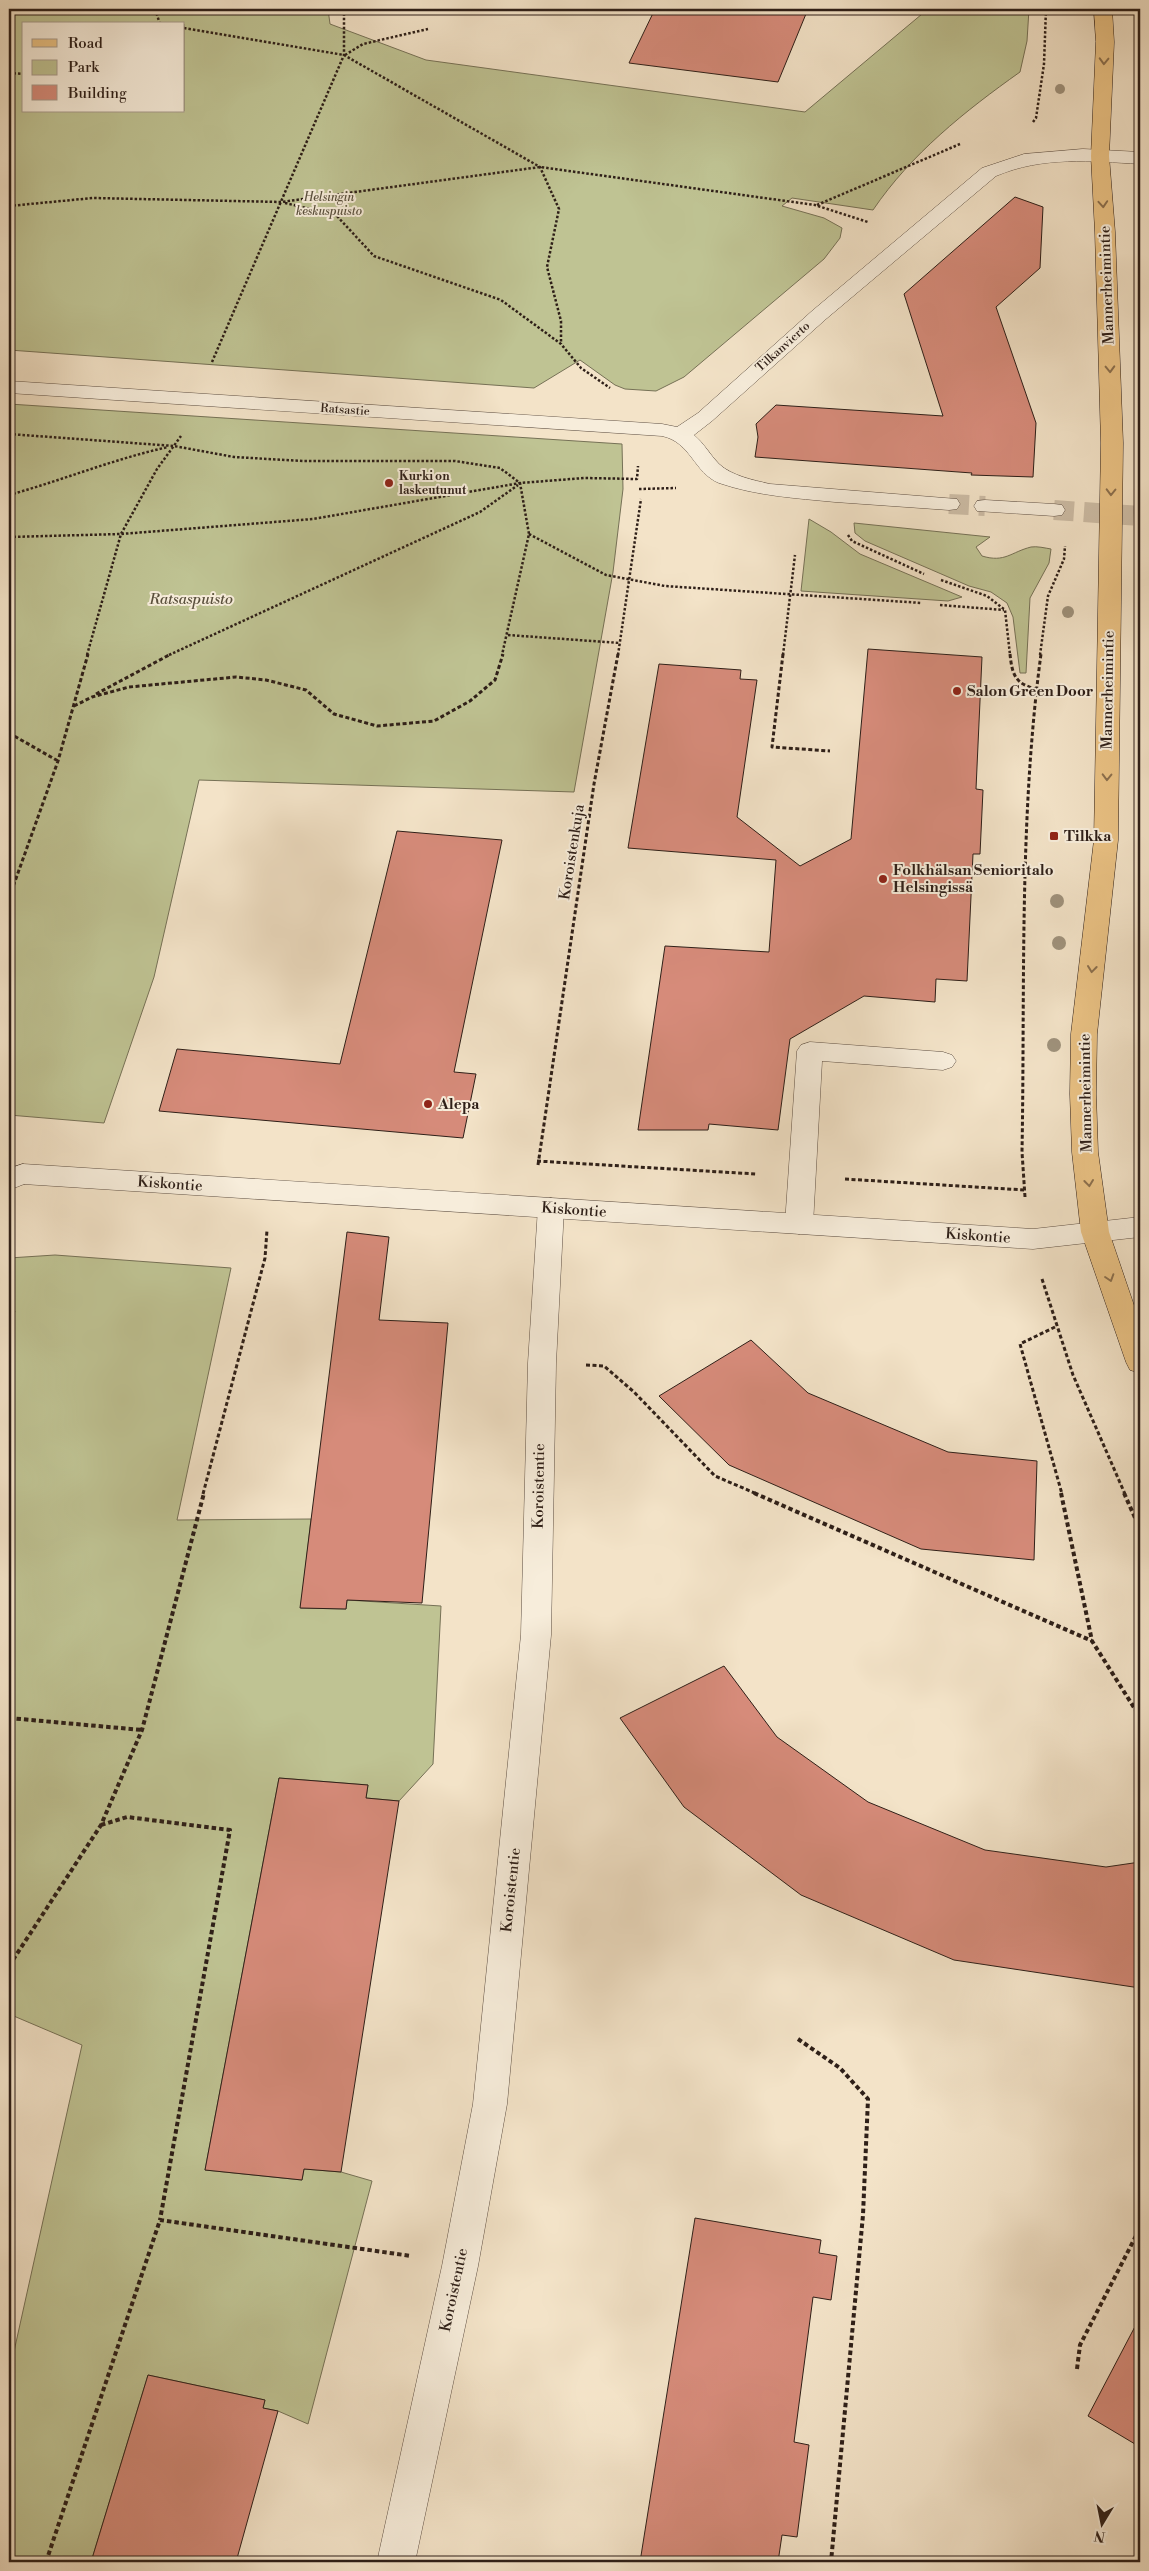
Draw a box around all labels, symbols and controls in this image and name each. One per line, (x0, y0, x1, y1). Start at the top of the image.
legend (22, 22, 185, 112)
text: Road (68, 34, 103, 53)
one-way arrow (1098, 57, 1109, 65)
text: Park (68, 58, 100, 77)
text: Building (67, 84, 127, 103)
park label: Helsingin keskuspuisto (296, 190, 362, 219)
one-way arrow (1098, 201, 1109, 209)
street label: Mannerheimintie (1095, 225, 1119, 345)
street label: Tilkanvierto (753, 319, 813, 375)
one-way arrow (1105, 366, 1115, 374)
street label: Ratsastie (320, 401, 370, 419)
place label: Kurki on laskeutunut (399, 469, 467, 498)
marker: Kurki on laskeutunut (383, 477, 395, 489)
one-way arrow (1106, 488, 1116, 496)
park label: Ratsaspuisto (148, 590, 233, 609)
street label: Mannerheimintie (1097, 630, 1119, 750)
place label: Salon Green Door (967, 682, 1094, 701)
marker: Salon Green Door (951, 685, 963, 697)
one-way arrow (1102, 773, 1112, 781)
street label: Koroistenkuja (555, 802, 589, 901)
place label: Tilkka (1064, 827, 1112, 846)
marker: Tilkka (1048, 830, 1060, 842)
place label: Folkhälsan Senioritalo Helsingissä (893, 861, 1054, 897)
marker: Folkhälsan Senioritalo Helsingissä (877, 873, 889, 885)
one-way arrow (1087, 965, 1098, 973)
street label: Mannerheimintie (1075, 1033, 1097, 1153)
place label: Alepa (437, 1095, 480, 1114)
marker: Alepa (422, 1098, 434, 1110)
street label: Kiskontie (137, 1172, 203, 1196)
one-way arrow (1083, 1180, 1094, 1188)
street label: Kiskontie (541, 1198, 607, 1222)
street label: Kiskontie (945, 1224, 1011, 1248)
one-way arrow (1104, 1274, 1114, 1282)
street label: Koroistentie (529, 1443, 549, 1529)
street label: Koroistentie (497, 1847, 525, 1933)
street label: Koroistentie (436, 2246, 472, 2334)
north arrow (1076, 2498, 1126, 2548)
text: N (1093, 2526, 1107, 2546)

